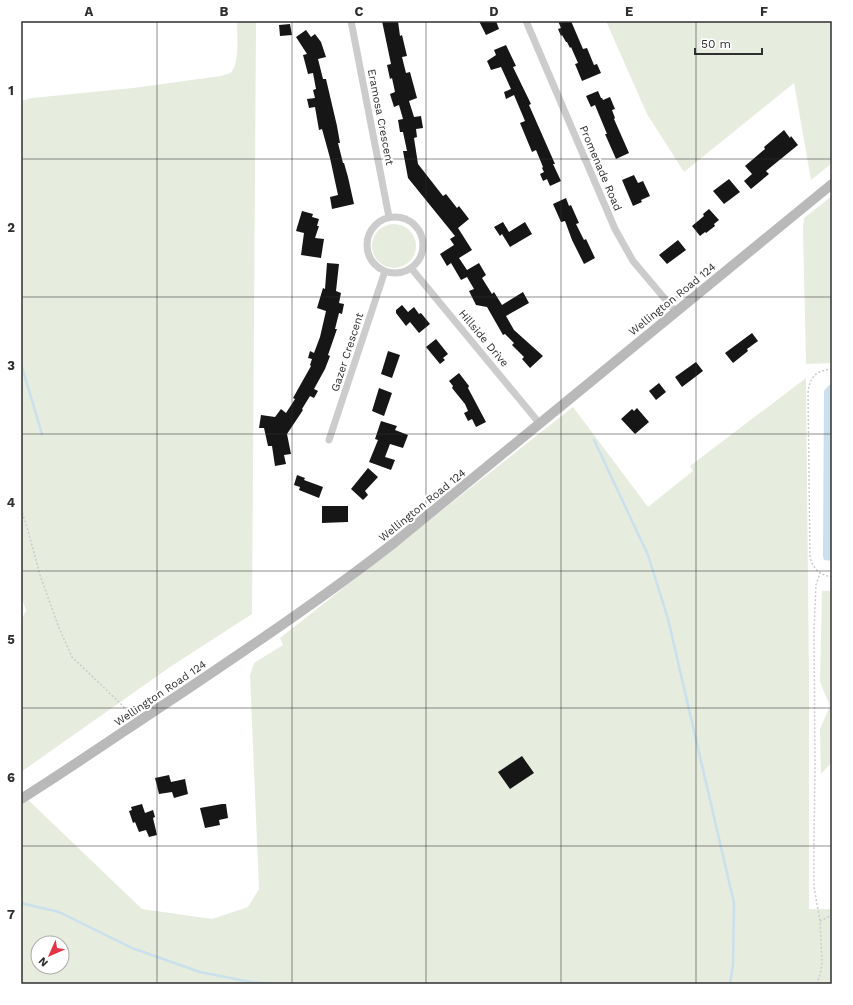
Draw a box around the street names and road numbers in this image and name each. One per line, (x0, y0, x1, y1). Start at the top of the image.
street label: Eramosa Crescent (365, 68, 396, 167)
street label: Promenade Road (577, 124, 624, 213)
street label: Wellington Road 124 (626, 260, 719, 338)
street label: Hillside Drive (456, 307, 511, 370)
street label: Gazer Crescent (329, 311, 366, 393)
street label: Wellington Road 124 (376, 466, 469, 544)
street label: Wellington Road 124 (112, 658, 209, 729)

